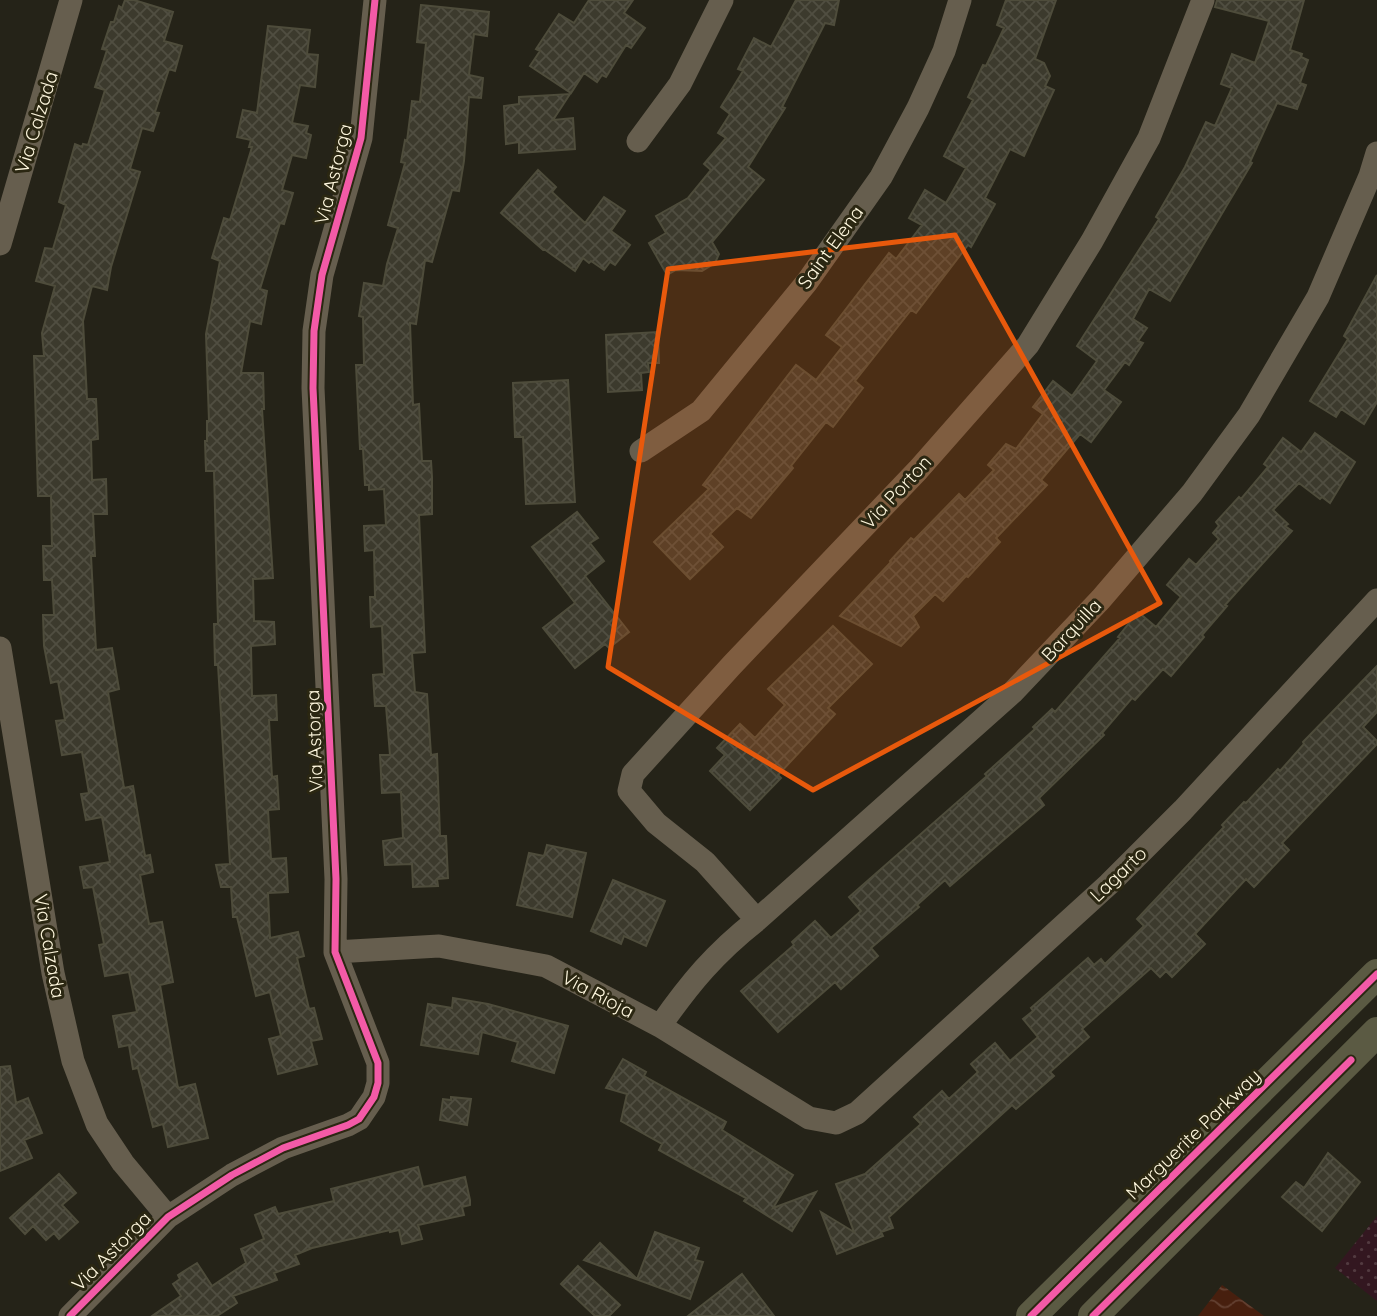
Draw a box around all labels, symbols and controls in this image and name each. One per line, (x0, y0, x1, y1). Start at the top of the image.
street label: Via Calzada (9, 68, 63, 176)
street label: Via Astorga (309, 121, 357, 227)
street label: Saint Elena (792, 201, 868, 293)
street label: Via Porton (856, 450, 936, 534)
street label: Barquilla (1036, 593, 1106, 667)
street label: Via Astorga (300, 689, 328, 793)
street label: Lagarto (1084, 841, 1152, 907)
street label: Via Calzada (29, 892, 71, 1000)
street label: Via Rioja (558, 965, 638, 1023)
street label: Marguerite Parkway (1121, 1064, 1265, 1204)
street label: Via Astorga (66, 1206, 156, 1296)

